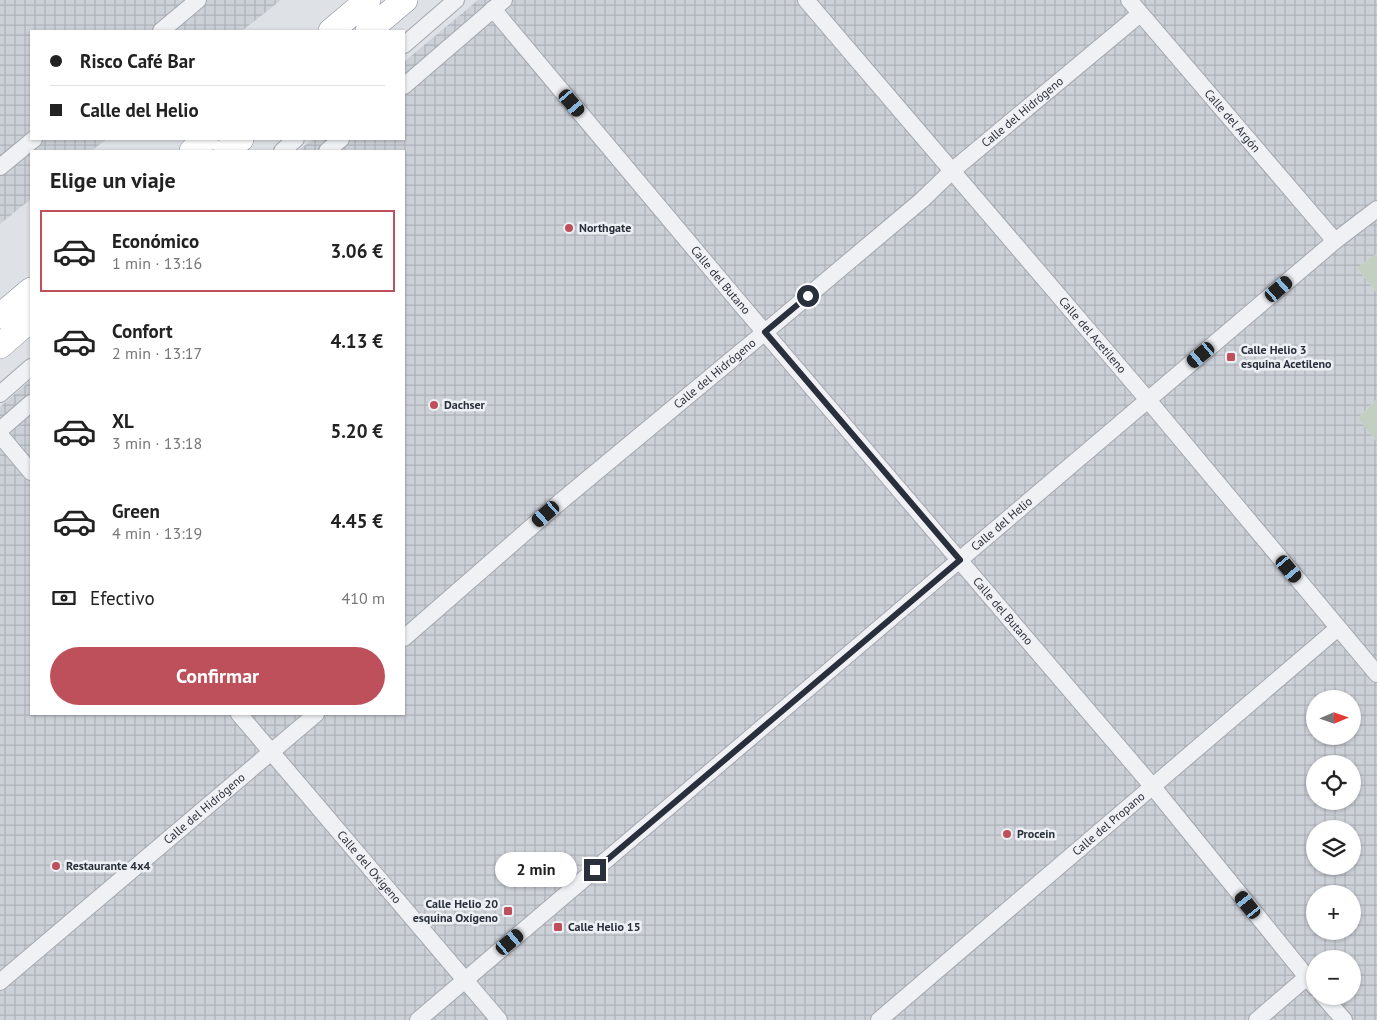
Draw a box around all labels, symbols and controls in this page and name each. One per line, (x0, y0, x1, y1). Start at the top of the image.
text: Risco Café Bar (80, 49, 195, 73)
street label: Calle del Hidrógeno (978, 73, 1066, 150)
street label: Calle del Argón (1201, 86, 1264, 155)
car (556, 87, 587, 119)
text: Calle del Helio (80, 98, 199, 122)
text: Elige un viaje (50, 166, 176, 194)
place label: Northgate (579, 220, 631, 235)
marker: Northgate (563, 222, 575, 234)
icon: car (52, 229, 97, 274)
text: Económico (112, 229, 199, 253)
text: 3.06 € (330, 239, 383, 263)
street label: Calle del Butano (688, 243, 754, 317)
text: 1 min · 13:16 (112, 253, 202, 273)
car (1262, 273, 1295, 305)
route start (797, 285, 819, 307)
street label: Calle del Acetileno (1056, 294, 1130, 376)
icon: car (52, 319, 97, 364)
text: Confort (112, 319, 173, 343)
text: 4.13 € (330, 329, 383, 353)
street label: Calle del Hidrógeno (670, 335, 759, 412)
car (1184, 340, 1217, 370)
place label: Calle Helio 3 esquina Acetileno (1241, 342, 1332, 371)
text: 2 min · 13:17 (112, 343, 202, 363)
marker: Calle Helio 3 esquina Acetileno (1225, 351, 1237, 363)
place label: Dachser (444, 397, 486, 412)
marker: Dachser (428, 399, 440, 411)
icon: car (52, 409, 97, 454)
text: XL (112, 409, 134, 433)
text: 5.20 € (330, 419, 383, 443)
text: 3 min · 13:18 (112, 433, 202, 453)
street label: Calle del Helio (968, 493, 1035, 554)
car (529, 498, 562, 530)
icon: car (52, 499, 97, 544)
text: Green (112, 499, 160, 523)
text: 4.45 € (330, 509, 383, 533)
text: 4 min · 13:19 (112, 523, 202, 543)
car (1273, 553, 1304, 585)
street label: Calle del Butano (970, 574, 1036, 648)
icon: cash (50, 584, 78, 612)
text: Efectivo (90, 586, 155, 610)
text: 410 m (342, 588, 385, 608)
button: Confirmar (50, 647, 385, 705)
north arrow (1306, 690, 1361, 745)
map controls (1306, 690, 1361, 1005)
button: locate (1306, 755, 1361, 810)
street label: Calle del Hidrógeno (160, 770, 248, 847)
street label: Calle del Propano (1069, 788, 1148, 859)
button: layers (1306, 820, 1361, 875)
place label: Procein (1017, 826, 1055, 841)
street label: Calle del Oxígeno (334, 827, 405, 906)
marker: Procein (1001, 828, 1013, 840)
callout: 2 min (495, 852, 578, 888)
place label: Restaurante 4x4 (66, 858, 150, 873)
text: 2 min (516, 859, 556, 879)
route end (584, 859, 606, 881)
marker: Restaurante 4x4 (50, 860, 62, 872)
button: + (1306, 885, 1361, 940)
car (1232, 889, 1263, 921)
place label: Calle Helio 20 esquina Oxígeno (413, 896, 499, 925)
marker: Calle Helio 20 esquina Oxígeno (502, 905, 514, 917)
place label: Calle Helio 15 (568, 919, 640, 934)
marker: Calle Helio 15 (552, 921, 564, 933)
car (493, 927, 526, 957)
button: − (1306, 950, 1361, 1005)

